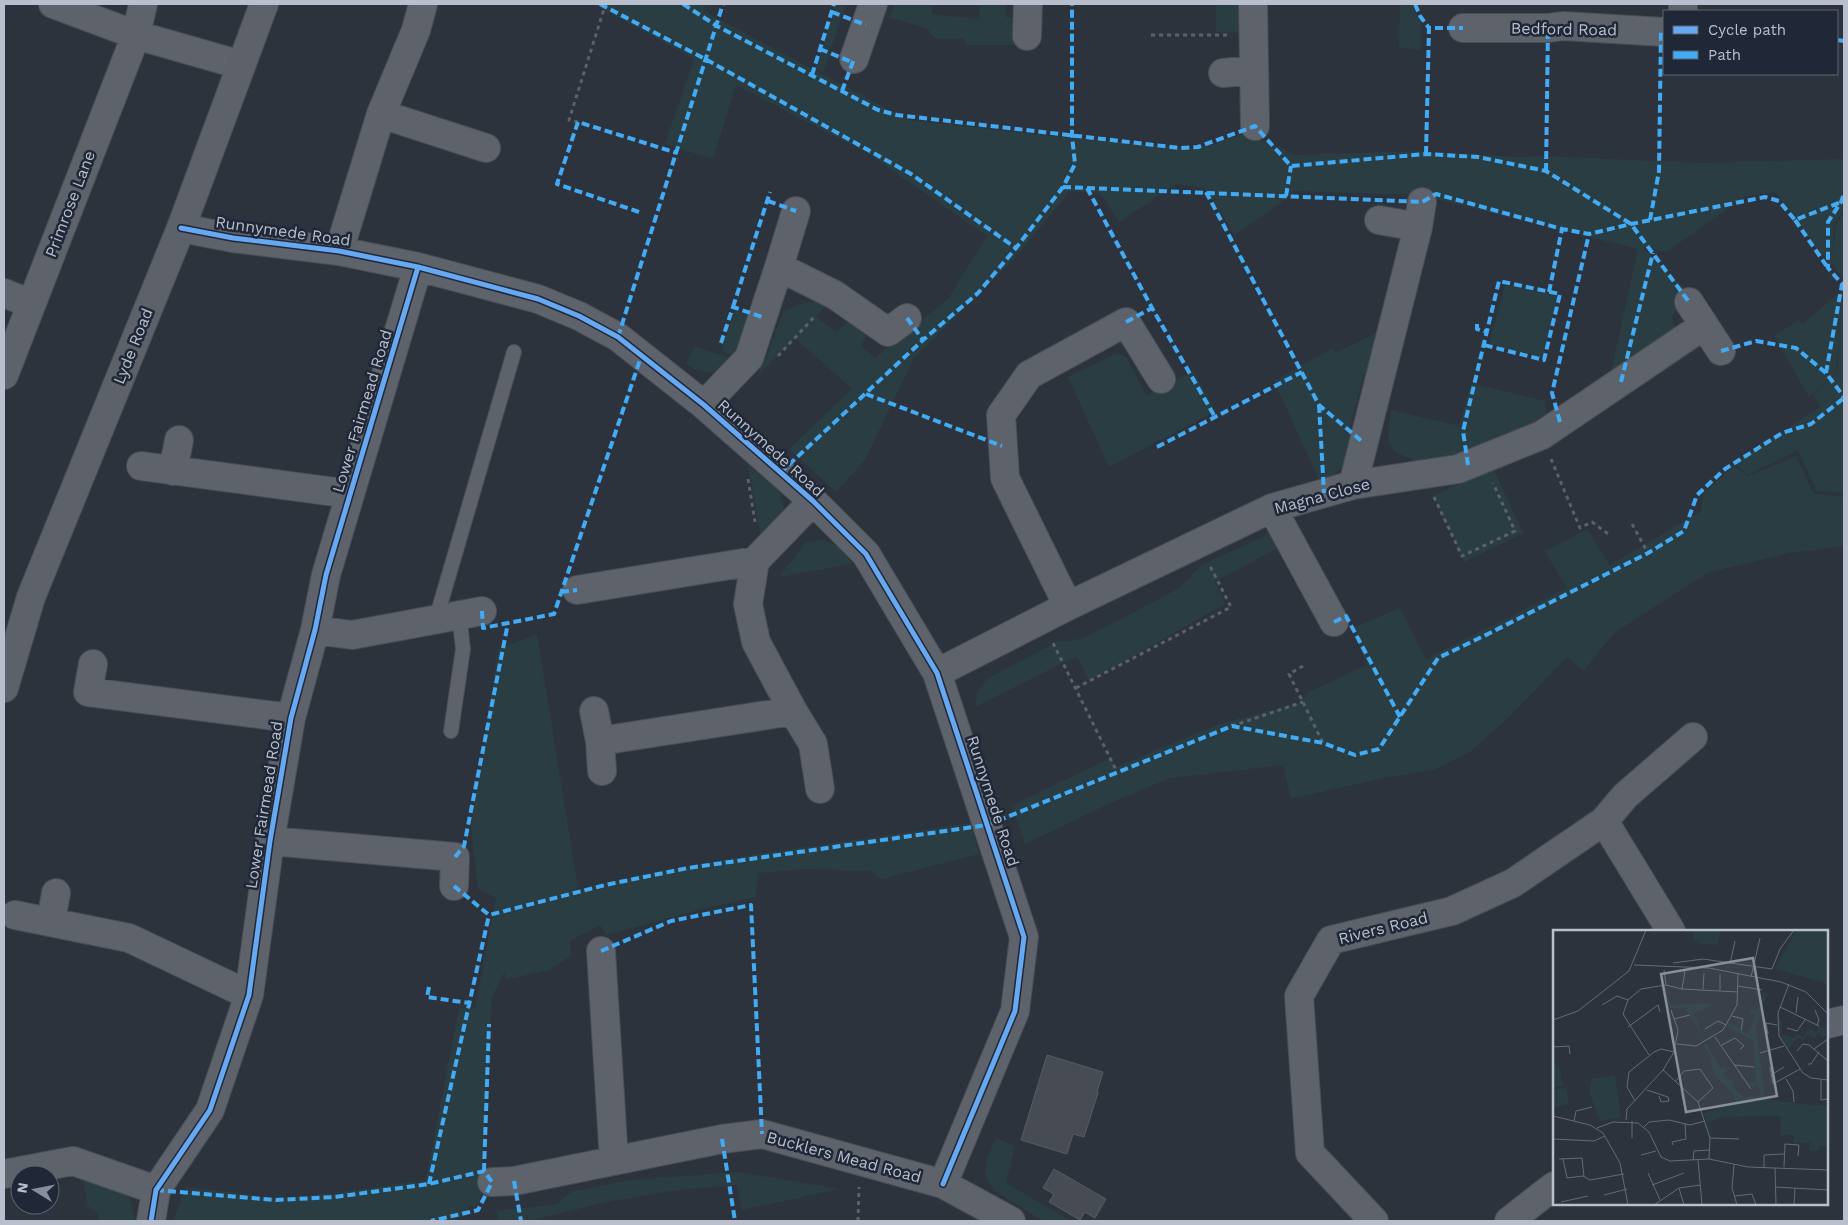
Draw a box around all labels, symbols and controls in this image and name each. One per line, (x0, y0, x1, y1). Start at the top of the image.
legend (1663, 10, 1838, 75)
street label: Bedford Road (1511, 19, 1617, 39)
text: Cycle path (1708, 21, 1786, 39)
text: Path (1708, 46, 1741, 64)
street label: Primrose Lane (41, 148, 99, 260)
street label: Runnymede Road (214, 212, 352, 250)
street label: Lyde Road (109, 305, 157, 387)
street label: Lower Fairmead Road (328, 327, 396, 495)
street label: Runnymede Road (714, 395, 828, 501)
street label: Magna Close (1272, 474, 1372, 518)
street label: Lower Fairmead Road (241, 720, 287, 890)
street label: Runnymede Road (963, 733, 1023, 869)
street label: Rivers Road (1336, 908, 1430, 948)
inset map (1553, 930, 1828, 1205)
street label: Bucklers Mead Road (765, 1127, 923, 1187)
north arrow (10, 1165, 60, 1215)
text: N (13, 1181, 31, 1194)

